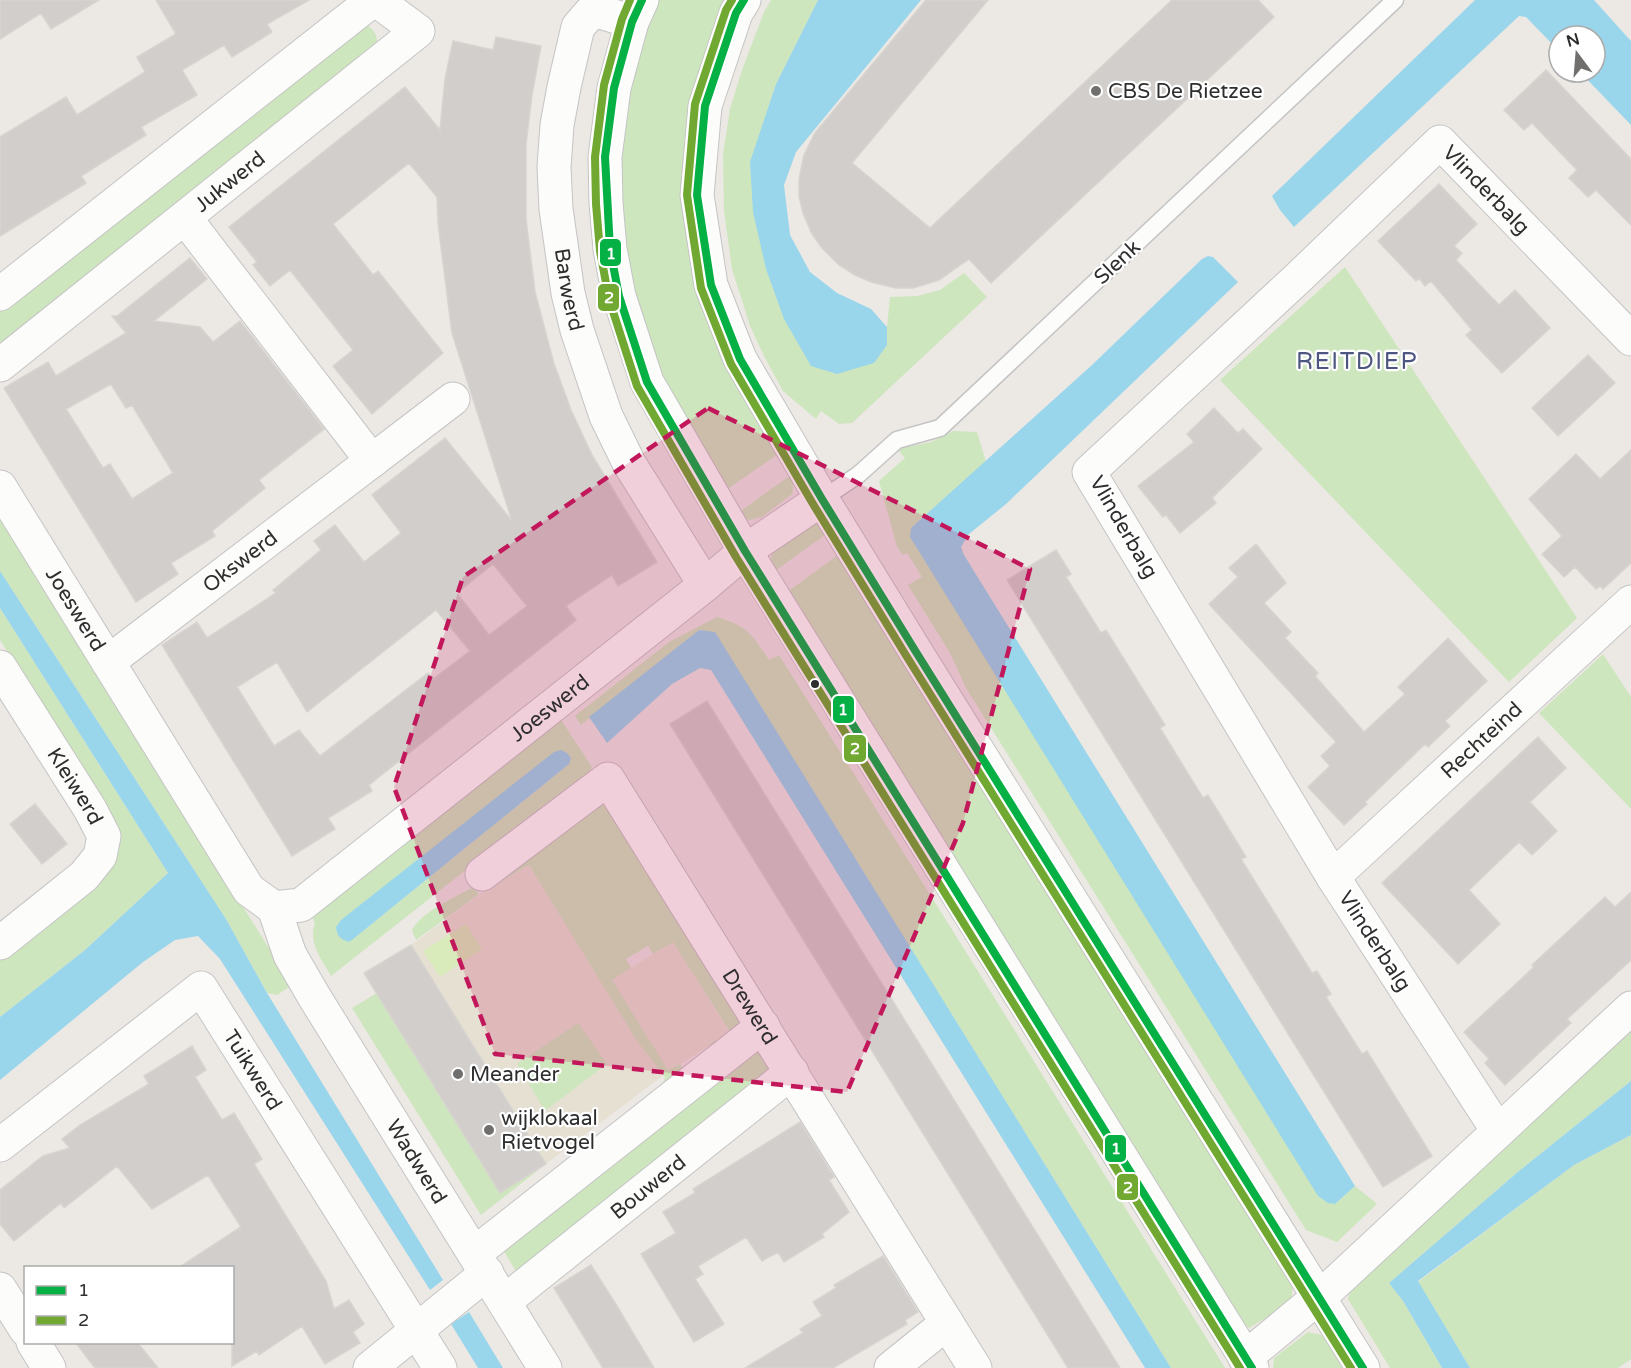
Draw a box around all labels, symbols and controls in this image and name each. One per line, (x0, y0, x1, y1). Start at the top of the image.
north arrow (1547, 24, 1607, 84)
text: N (1564, 29, 1582, 52)
place label: CBS De Rietzee (1108, 79, 1263, 104)
marker: CBS De Rietzee (1089, 84, 1103, 98)
street label: Vlinderbalg (1437, 140, 1535, 240)
street label: Jukwerd (190, 146, 270, 218)
street label: Slenk (1089, 235, 1146, 290)
line badge: 1 (599, 238, 622, 267)
text: 1 (606, 244, 616, 264)
street label: Barwerd (549, 247, 589, 334)
line badge: 2 (597, 283, 620, 312)
text: 2 (604, 288, 614, 308)
district label: REITDIEP (1296, 347, 1418, 376)
street label: Vlinderbalg (1084, 471, 1163, 583)
street label: Okswerd (198, 525, 283, 598)
street label: Joeswerd (40, 563, 111, 656)
street label: Joeswerd (505, 669, 595, 747)
unlabelled marker (809, 678, 821, 690)
line badge: 1 (832, 695, 855, 724)
street label: Rechteind (1436, 697, 1528, 784)
text: 1 (838, 700, 848, 720)
line badge: 2 (843, 734, 867, 763)
text: 2 (850, 739, 860, 759)
street label: Kleiwerd (42, 743, 108, 829)
street label: Vlinderbalg (1333, 887, 1416, 996)
street label: Drewerd (716, 964, 782, 1049)
street label: Tuikwerd (218, 1025, 287, 1115)
place label: Meander (470, 1062, 560, 1087)
marker: Meander (451, 1067, 465, 1081)
place label: wijklokaal Rietvogel (501, 1106, 598, 1155)
street label: Wadwerd (381, 1115, 452, 1209)
marker: wijklokaal Rietvogel (482, 1123, 496, 1137)
line badge: 1 (1104, 1134, 1127, 1163)
text: 1 (1111, 1139, 1121, 1159)
street label: Bouwerd (606, 1150, 691, 1225)
line badge: 2 (1116, 1173, 1139, 1201)
text: 2 (1123, 1178, 1133, 1198)
legend (24, 1266, 234, 1344)
text: 1 (78, 1279, 89, 1301)
text: 2 (78, 1309, 89, 1331)

